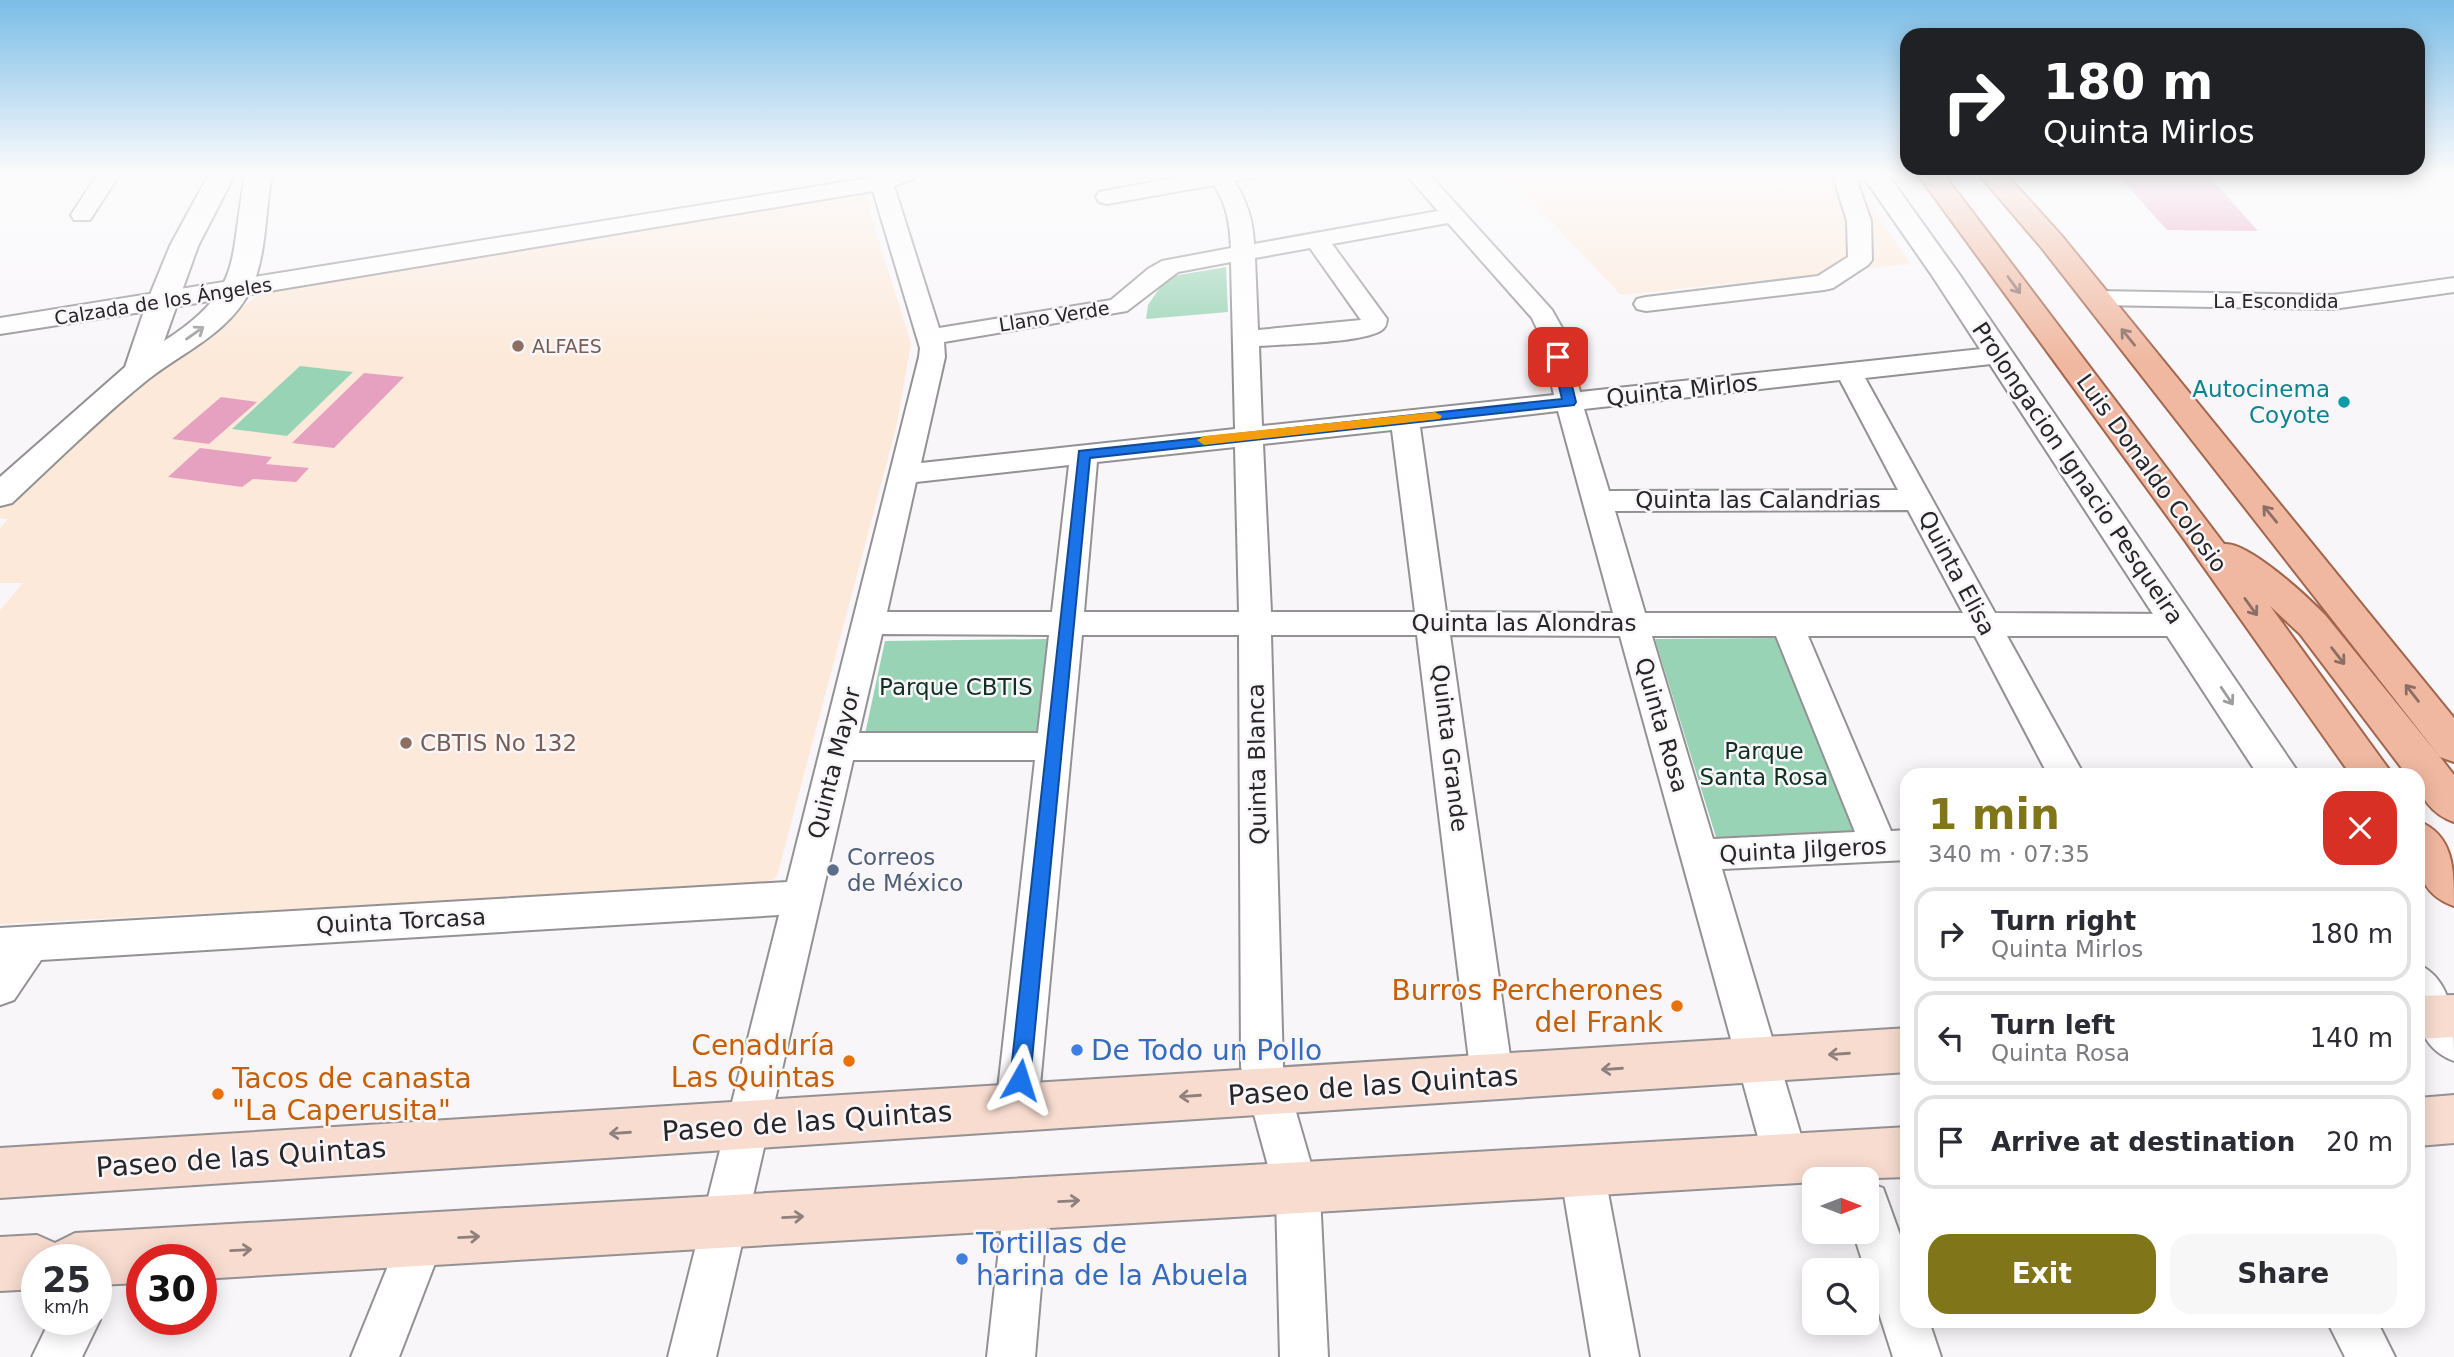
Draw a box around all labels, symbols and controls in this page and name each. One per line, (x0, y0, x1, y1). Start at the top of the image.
text: 180 m (2043, 54, 2213, 111)
icon: right (1928, 56, 2019, 147)
text: Quinta Mirlos (2043, 113, 2255, 151)
street label: Calzada de los Ángeles (53, 273, 273, 329)
one-way arrow (2007, 275, 2021, 294)
street label: La Escondida (2213, 290, 2339, 312)
street label: Llano Verde (997, 296, 1111, 336)
street label: Prolongacion Ignacio Pesqueira (1967, 317, 2189, 629)
one-way arrow (185, 325, 204, 340)
pin (1528, 327, 1588, 387)
one-way arrow (2121, 328, 2136, 346)
place label: ALFAES (532, 335, 602, 357)
marker: ALFAES (510, 338, 526, 354)
icon: arrive (1539, 338, 1577, 376)
street label: Quinta Mirlos (1605, 369, 1759, 411)
street label: Luis Donaldo Colosio (2071, 369, 2233, 577)
place label: Autocinema Coyote (2192, 376, 2330, 428)
marker: Autocinema Coyote (2336, 394, 2352, 410)
street label: Quinta las Calandrias (1635, 487, 1881, 513)
street label: Quinta Elisa (1913, 506, 2001, 640)
one-way arrow (2263, 506, 2278, 524)
one-way arrow (2244, 597, 2258, 616)
street label: Quinta las Alondras (1412, 610, 1636, 636)
one-way arrow (2331, 646, 2346, 665)
street label: Quinta Rosa (1630, 655, 1694, 795)
street label: Quinta Grande (1427, 663, 1473, 833)
park label: Parque CBTIS (879, 674, 1033, 700)
street label: Quinta Blanca (1243, 683, 1271, 845)
street label: Quinta Mayor (803, 684, 866, 841)
one-way arrow (2404, 684, 2419, 702)
one-way arrow (2220, 686, 2234, 705)
place label: CBTIS No 132 (420, 730, 577, 756)
marker: CBTIS No 132 (398, 735, 414, 751)
park label: Parque Santa Rosa (1700, 738, 1828, 790)
text: 1 min (1928, 790, 2060, 839)
button: close (2323, 791, 2397, 865)
street label: Quinta Jilgeros (1719, 833, 1887, 867)
text: 340 m · 07:35 (1928, 841, 2090, 867)
place label: Correos de México (847, 844, 963, 896)
marker: Correos de México (825, 862, 841, 878)
street label: Quinta Torcasa (315, 904, 487, 938)
text: Turn right (1991, 906, 2136, 936)
icon: right (1932, 915, 1970, 953)
text: 180 m (2310, 919, 2393, 949)
text: Quinta Mirlos (1991, 936, 2143, 962)
place label: Burros Percherones del Frank (1392, 974, 1664, 1039)
marker: Burros Percherones del Frank (1669, 998, 1685, 1014)
text: Turn left (1991, 1010, 2115, 1040)
icon: left (1932, 1019, 1970, 1057)
text: 140 m (2310, 1023, 2393, 1053)
place label: Cenaduría Las Quintas (671, 1029, 835, 1094)
place label: De Todo un Pollo (1091, 1034, 1322, 1067)
text: Quinta Rosa (1991, 1040, 2130, 1066)
marker: De Todo un Pollo (1069, 1042, 1085, 1058)
position arrow (983, 1043, 1057, 1117)
one-way arrow (1828, 1048, 1851, 1061)
marker: Cenaduría Las Quintas (841, 1053, 857, 1069)
street label: Paseo de las Quintas (1227, 1059, 1519, 1112)
place label: Tacos de canasta "La Caperusita" (231, 1062, 472, 1127)
one-way arrow (1602, 1063, 1624, 1076)
marker: Tacos de canasta "La Caperusita" (210, 1086, 226, 1102)
one-way arrow (1179, 1090, 1202, 1103)
street label: Paseo de las Quintas (661, 1095, 953, 1148)
icon: arrive (1932, 1123, 1970, 1161)
one-way arrow (610, 1127, 632, 1140)
text: Arrive at destination (1991, 1127, 2295, 1157)
text: 20 m (2326, 1127, 2393, 1157)
street label: Paseo de las Quintas (95, 1131, 387, 1184)
north arrow (1802, 1167, 1880, 1244)
map controls (1802, 1167, 1879, 1335)
one-way arrow (1058, 1194, 1080, 1207)
one-way arrow (782, 1211, 805, 1224)
place label: Tortillas de harina de la Abuela (975, 1227, 1249, 1292)
one-way arrow (457, 1230, 479, 1243)
button: Exit (1928, 1234, 2156, 1314)
button: Share (2170, 1234, 2397, 1314)
speed limit sign: 30 (126, 1244, 217, 1335)
one-way arrow (230, 1244, 253, 1257)
marker: Tortillas de harina de la Abuela (954, 1251, 970, 1267)
button: search (1802, 1258, 1879, 1335)
text: 25 (42, 1260, 91, 1300)
text: km/h (44, 1296, 89, 1317)

